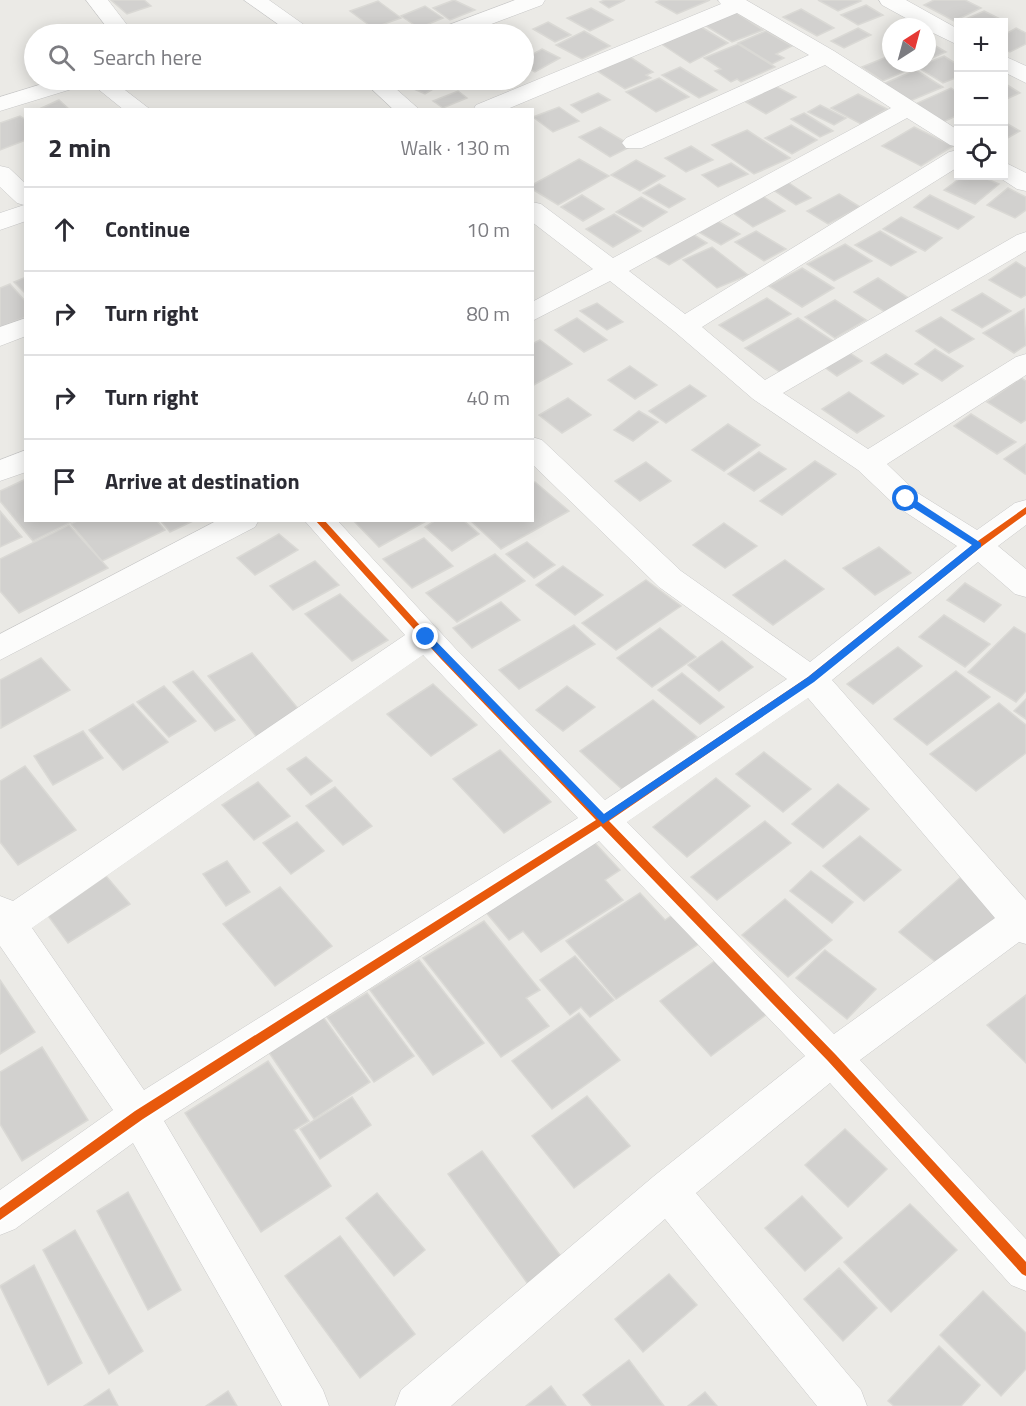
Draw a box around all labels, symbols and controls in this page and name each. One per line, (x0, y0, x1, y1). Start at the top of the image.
north arrow (882, 18, 936, 72)
map controls (954, 18, 1008, 180)
button: + (954, 18, 1008, 72)
search box (24, 24, 534, 90)
text: Search here (93, 40, 202, 74)
icon: search (45, 41, 78, 74)
button: − (954, 72, 1008, 126)
button: locate (954, 126, 1008, 180)
text: 2 min (48, 128, 111, 167)
text: Walk · 130 m (401, 132, 510, 163)
text: Continue (105, 212, 190, 246)
icon: ahead (48, 213, 81, 246)
text: 10 m (466, 214, 510, 245)
text: Turn right (105, 296, 199, 330)
icon: right (48, 297, 81, 330)
text: 80 m (466, 298, 510, 329)
text: Turn right (105, 380, 199, 414)
icon: right (48, 381, 81, 414)
text: 40 m (466, 382, 510, 413)
text: Arrive at destination (105, 464, 300, 498)
icon: arrive (48, 465, 81, 498)
route start (892, 485, 918, 511)
route end (412, 623, 438, 649)

